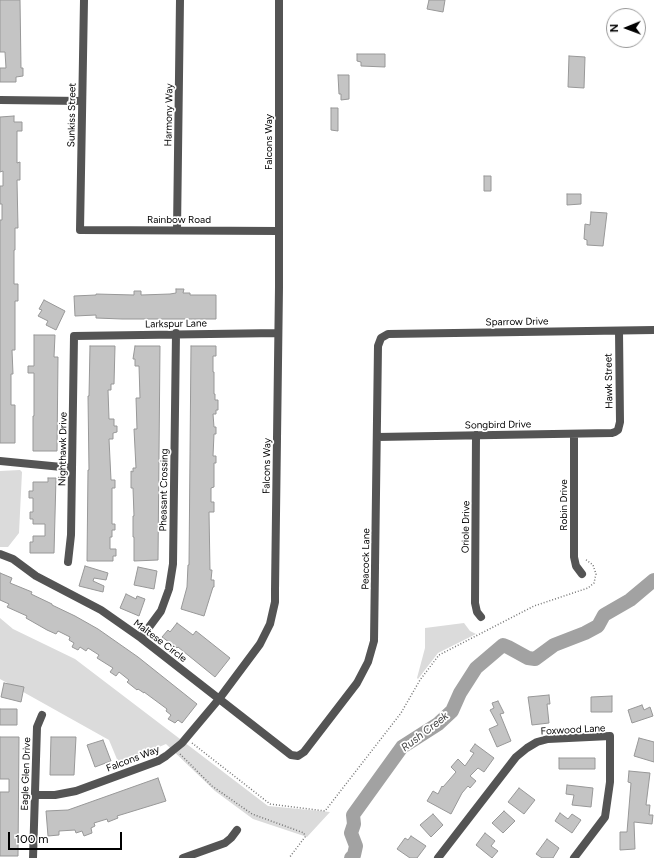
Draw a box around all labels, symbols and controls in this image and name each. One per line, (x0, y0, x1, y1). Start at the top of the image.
north arrow (606, 8, 646, 48)
text: N (608, 24, 621, 33)
street label: Sunkiss Street (65, 83, 79, 147)
street label: Harmony Way (162, 83, 176, 147)
street label: Falcons Way (263, 114, 275, 170)
street label: Rainbow Road (147, 214, 211, 226)
street label: Sparrow Drive (485, 315, 549, 329)
street label: Larkspur Lane (145, 317, 207, 331)
street label: Hawk Street (603, 353, 615, 409)
street label: Nighthawk Drive (56, 412, 70, 486)
street label: Songbird Drive (465, 418, 531, 432)
street label: Falcons Way (261, 438, 273, 494)
street label: Pheasant Crossing (157, 448, 171, 532)
street label: Robin Drive (558, 479, 570, 531)
street label: Oriole Drive (460, 501, 472, 553)
street label: Peacock Lane (359, 528, 373, 590)
street label: Maltese Circle (131, 617, 189, 665)
water label: Rush Creek (399, 710, 451, 754)
street label: Foxwood Lane (540, 722, 606, 738)
street label: Eagle Glen Drive (19, 737, 33, 811)
street label: Falcons Way (105, 743, 161, 775)
scale bar (10, 824, 124, 850)
text: 100 m (15, 832, 49, 846)

